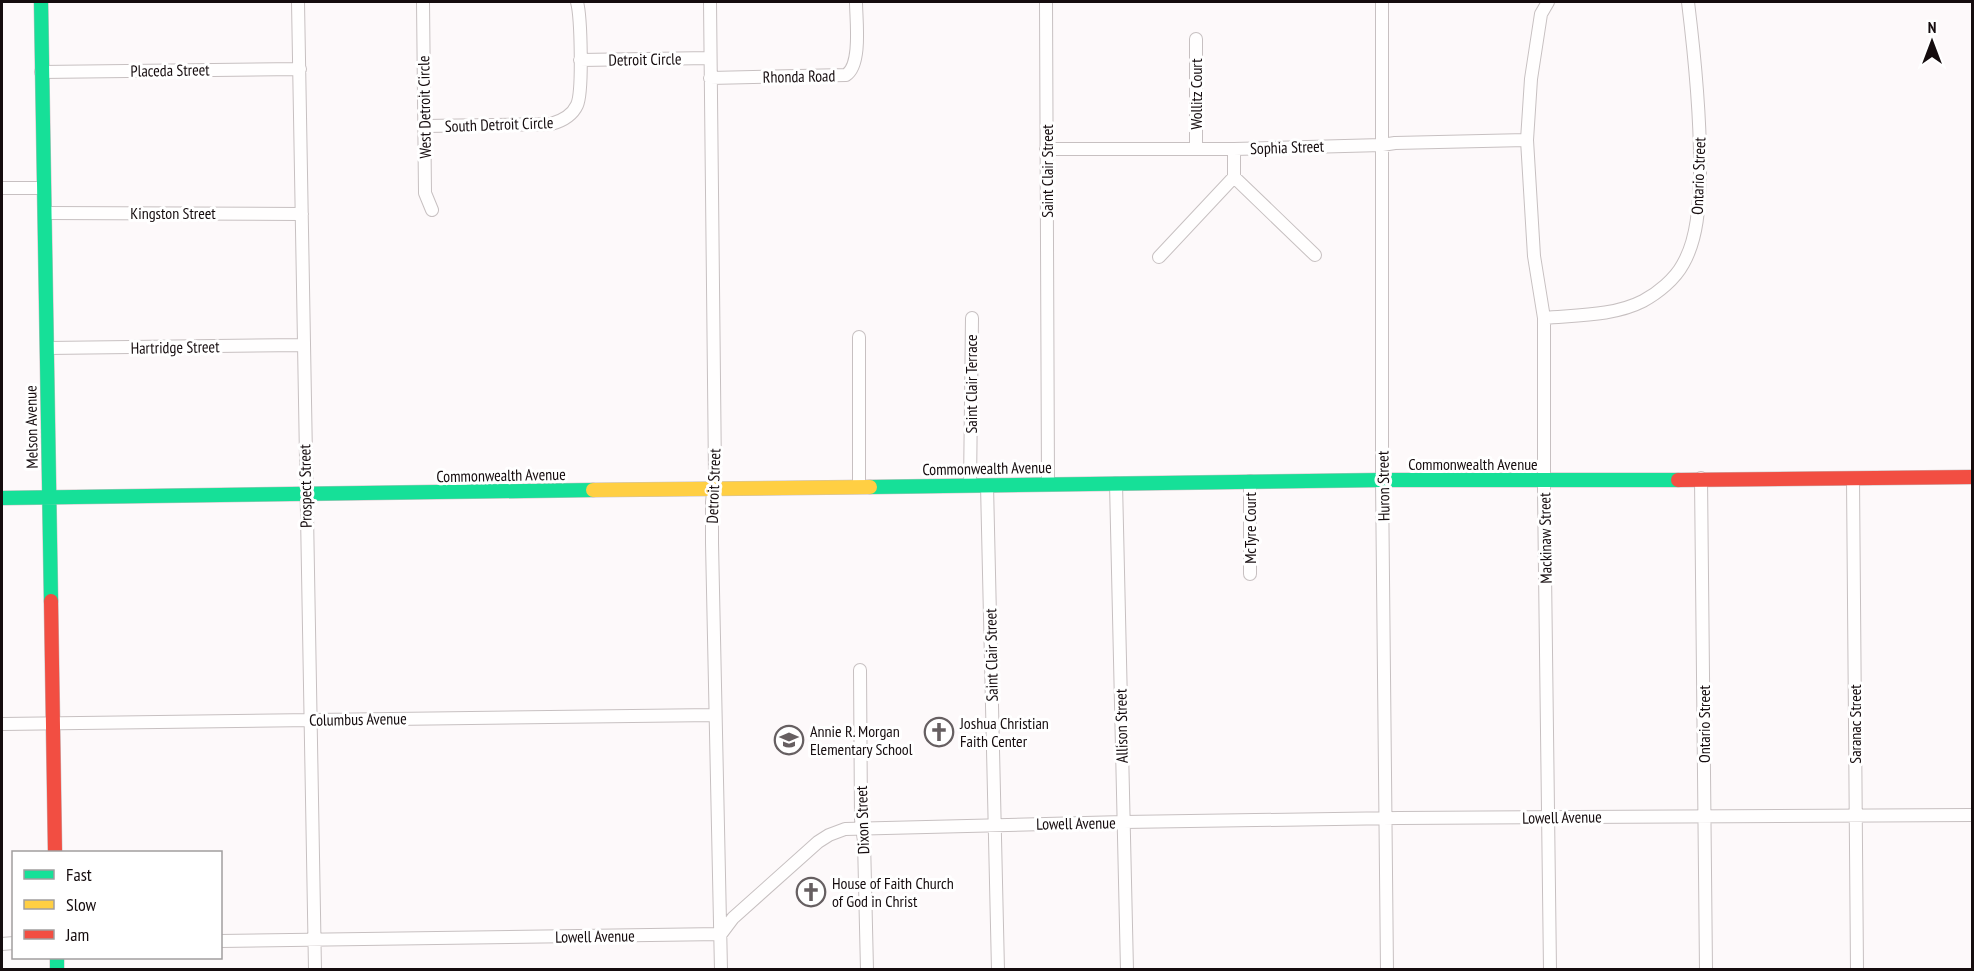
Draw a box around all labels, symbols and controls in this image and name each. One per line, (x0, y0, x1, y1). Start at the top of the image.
north arrow (1902, 12, 1962, 72)
text: N (1928, 17, 1936, 37)
street label: Detroit Circle (608, 48, 682, 70)
street label: West Detroit Circle (413, 55, 435, 159)
street label: Wollitz Court (1186, 58, 1206, 130)
street label: Placeda Street (130, 59, 210, 81)
street label: Rhonda Road (762, 65, 836, 87)
street label: South Detroit Circle (444, 112, 554, 136)
street label: Saint Clair Street (1037, 124, 1057, 218)
street label: Sophia Street (1250, 136, 1325, 158)
street label: Ontario Street (1687, 136, 1709, 215)
street label: Kingston Street (130, 203, 216, 223)
street label: Saint Clair Terrace (961, 334, 981, 434)
street label: Hartridge Street (130, 336, 220, 358)
street label: Melson Avenue (20, 385, 42, 469)
street label: Prospect Street (294, 443, 316, 528)
street label: Detroit Street (702, 448, 724, 524)
street label: Huron Street (1372, 450, 1394, 521)
street label: Commonwealth Avenue (1408, 454, 1538, 474)
street label: Commonwealth Avenue (922, 457, 1052, 479)
street label: Commonwealth Avenue (436, 464, 566, 486)
street label: McTyre Court (1240, 492, 1260, 564)
street label: Mackinaw Street (1534, 492, 1556, 584)
street label: Saint Clair Street (980, 608, 1002, 702)
street label: Ontario Street (1694, 684, 1714, 763)
street label: Saranac Street (1845, 684, 1865, 764)
street label: Allison Street (1110, 688, 1132, 763)
street label: Columbus Avenue (309, 708, 407, 730)
place label: Joshua Christian Faith Center (959, 713, 1049, 751)
church icon: Joshua Christian Faith Center (923, 716, 955, 748)
place label: Annie R. Morgan Elementary School (810, 721, 913, 759)
school or university icon: Annie R. Morgan Elementary School (773, 724, 805, 756)
street label: Dixon Street (851, 785, 873, 855)
street label: Lowell Avenue (1522, 806, 1602, 828)
street label: Lowell Avenue (1036, 812, 1116, 834)
legend (12, 851, 222, 959)
text: Fast (66, 863, 92, 886)
place label: House of Faith Church of God in Christ (832, 873, 954, 911)
church icon: House of Faith Church of God in Christ (795, 876, 827, 908)
text: Slow (66, 893, 97, 916)
text: Jam (65, 923, 89, 946)
street label: Lowell Avenue (555, 925, 635, 947)

